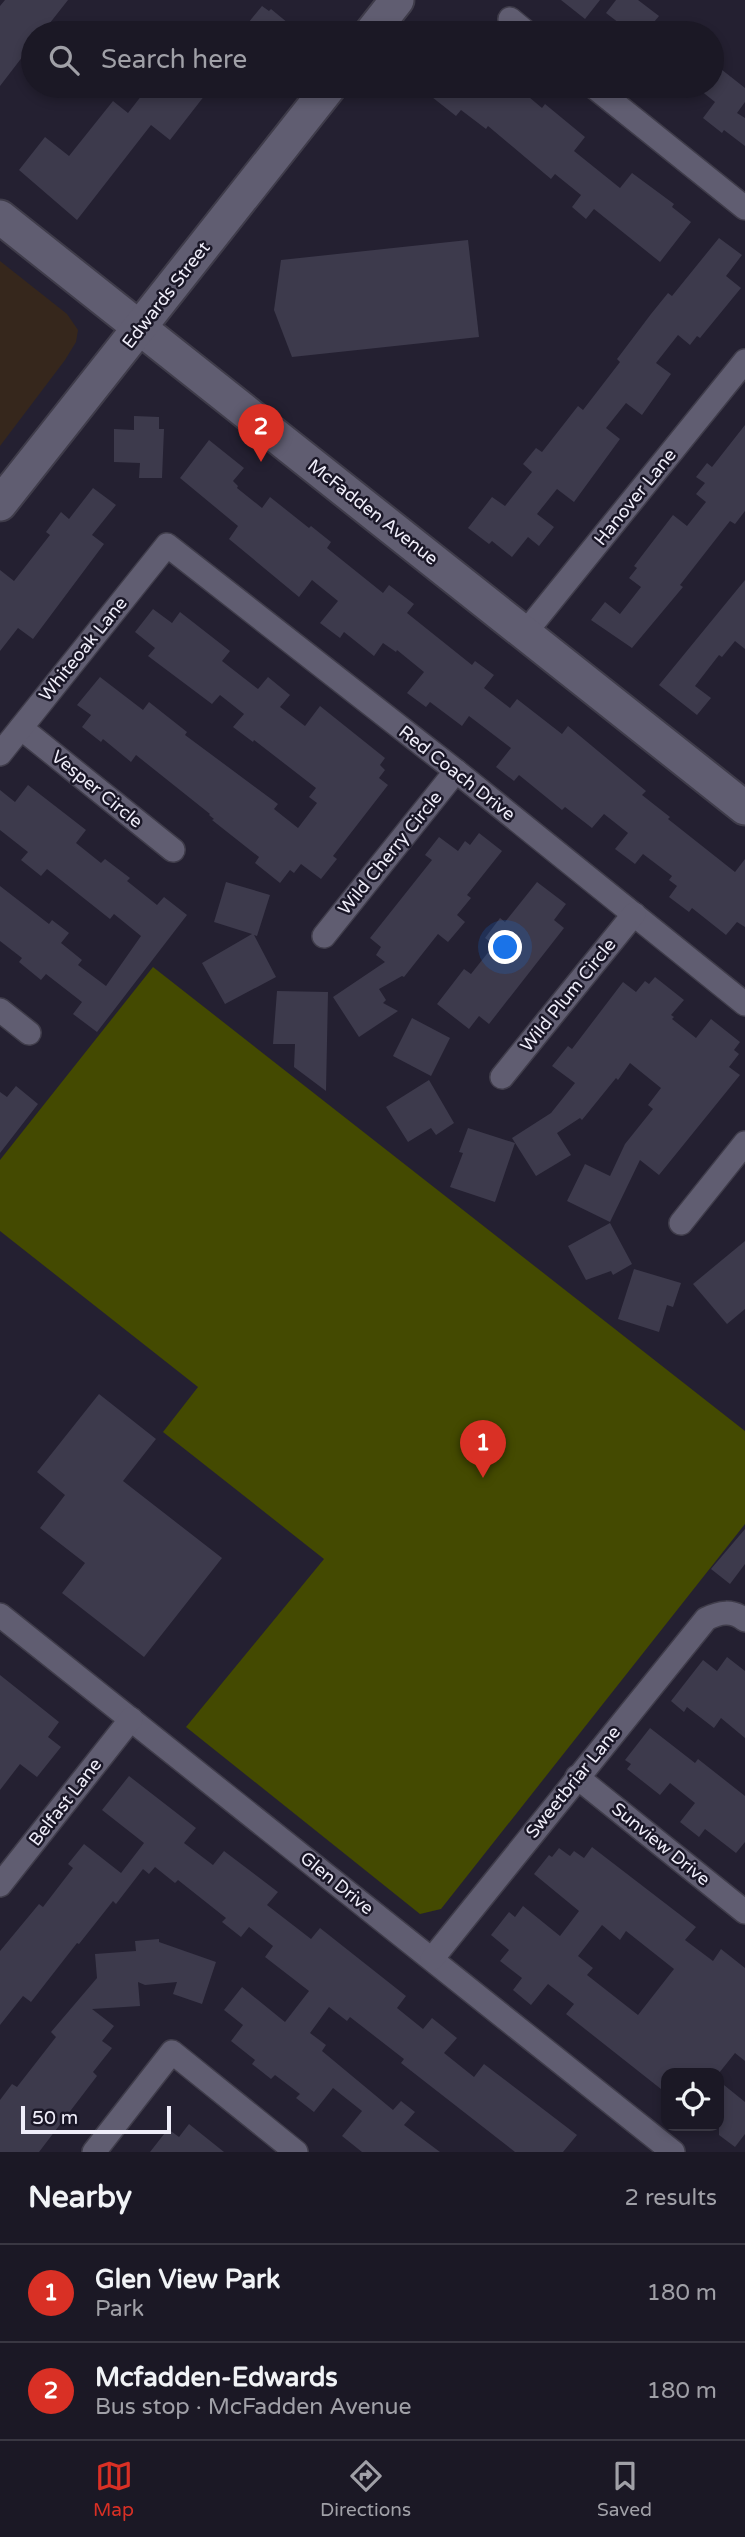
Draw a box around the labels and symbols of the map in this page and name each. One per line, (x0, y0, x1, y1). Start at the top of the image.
street label: Edwards Street (117, 237, 215, 353)
pin: 2 (238, 404, 284, 462)
street label: Hanover Lane (589, 444, 681, 550)
street label: McFadden Avenue (303, 454, 443, 570)
street label: Whiteoak Lane (34, 592, 132, 706)
street label: Red Coach Drive (394, 721, 520, 825)
street label: Vesper Circle (47, 745, 147, 833)
street label: Wild Cherry Circle (333, 787, 447, 919)
your location (488, 930, 522, 964)
street label: Wild Plum Circle (516, 934, 620, 1056)
pin: 1 (460, 1420, 506, 1478)
street label: Sweetbriar Lane (521, 1721, 625, 1843)
street label: Belfast Lane (24, 1754, 106, 1850)
street label: Sunview Drive (607, 1798, 715, 1890)
street label: Glen Drive (296, 1847, 378, 1919)
scale bar (21, 2103, 172, 2135)

